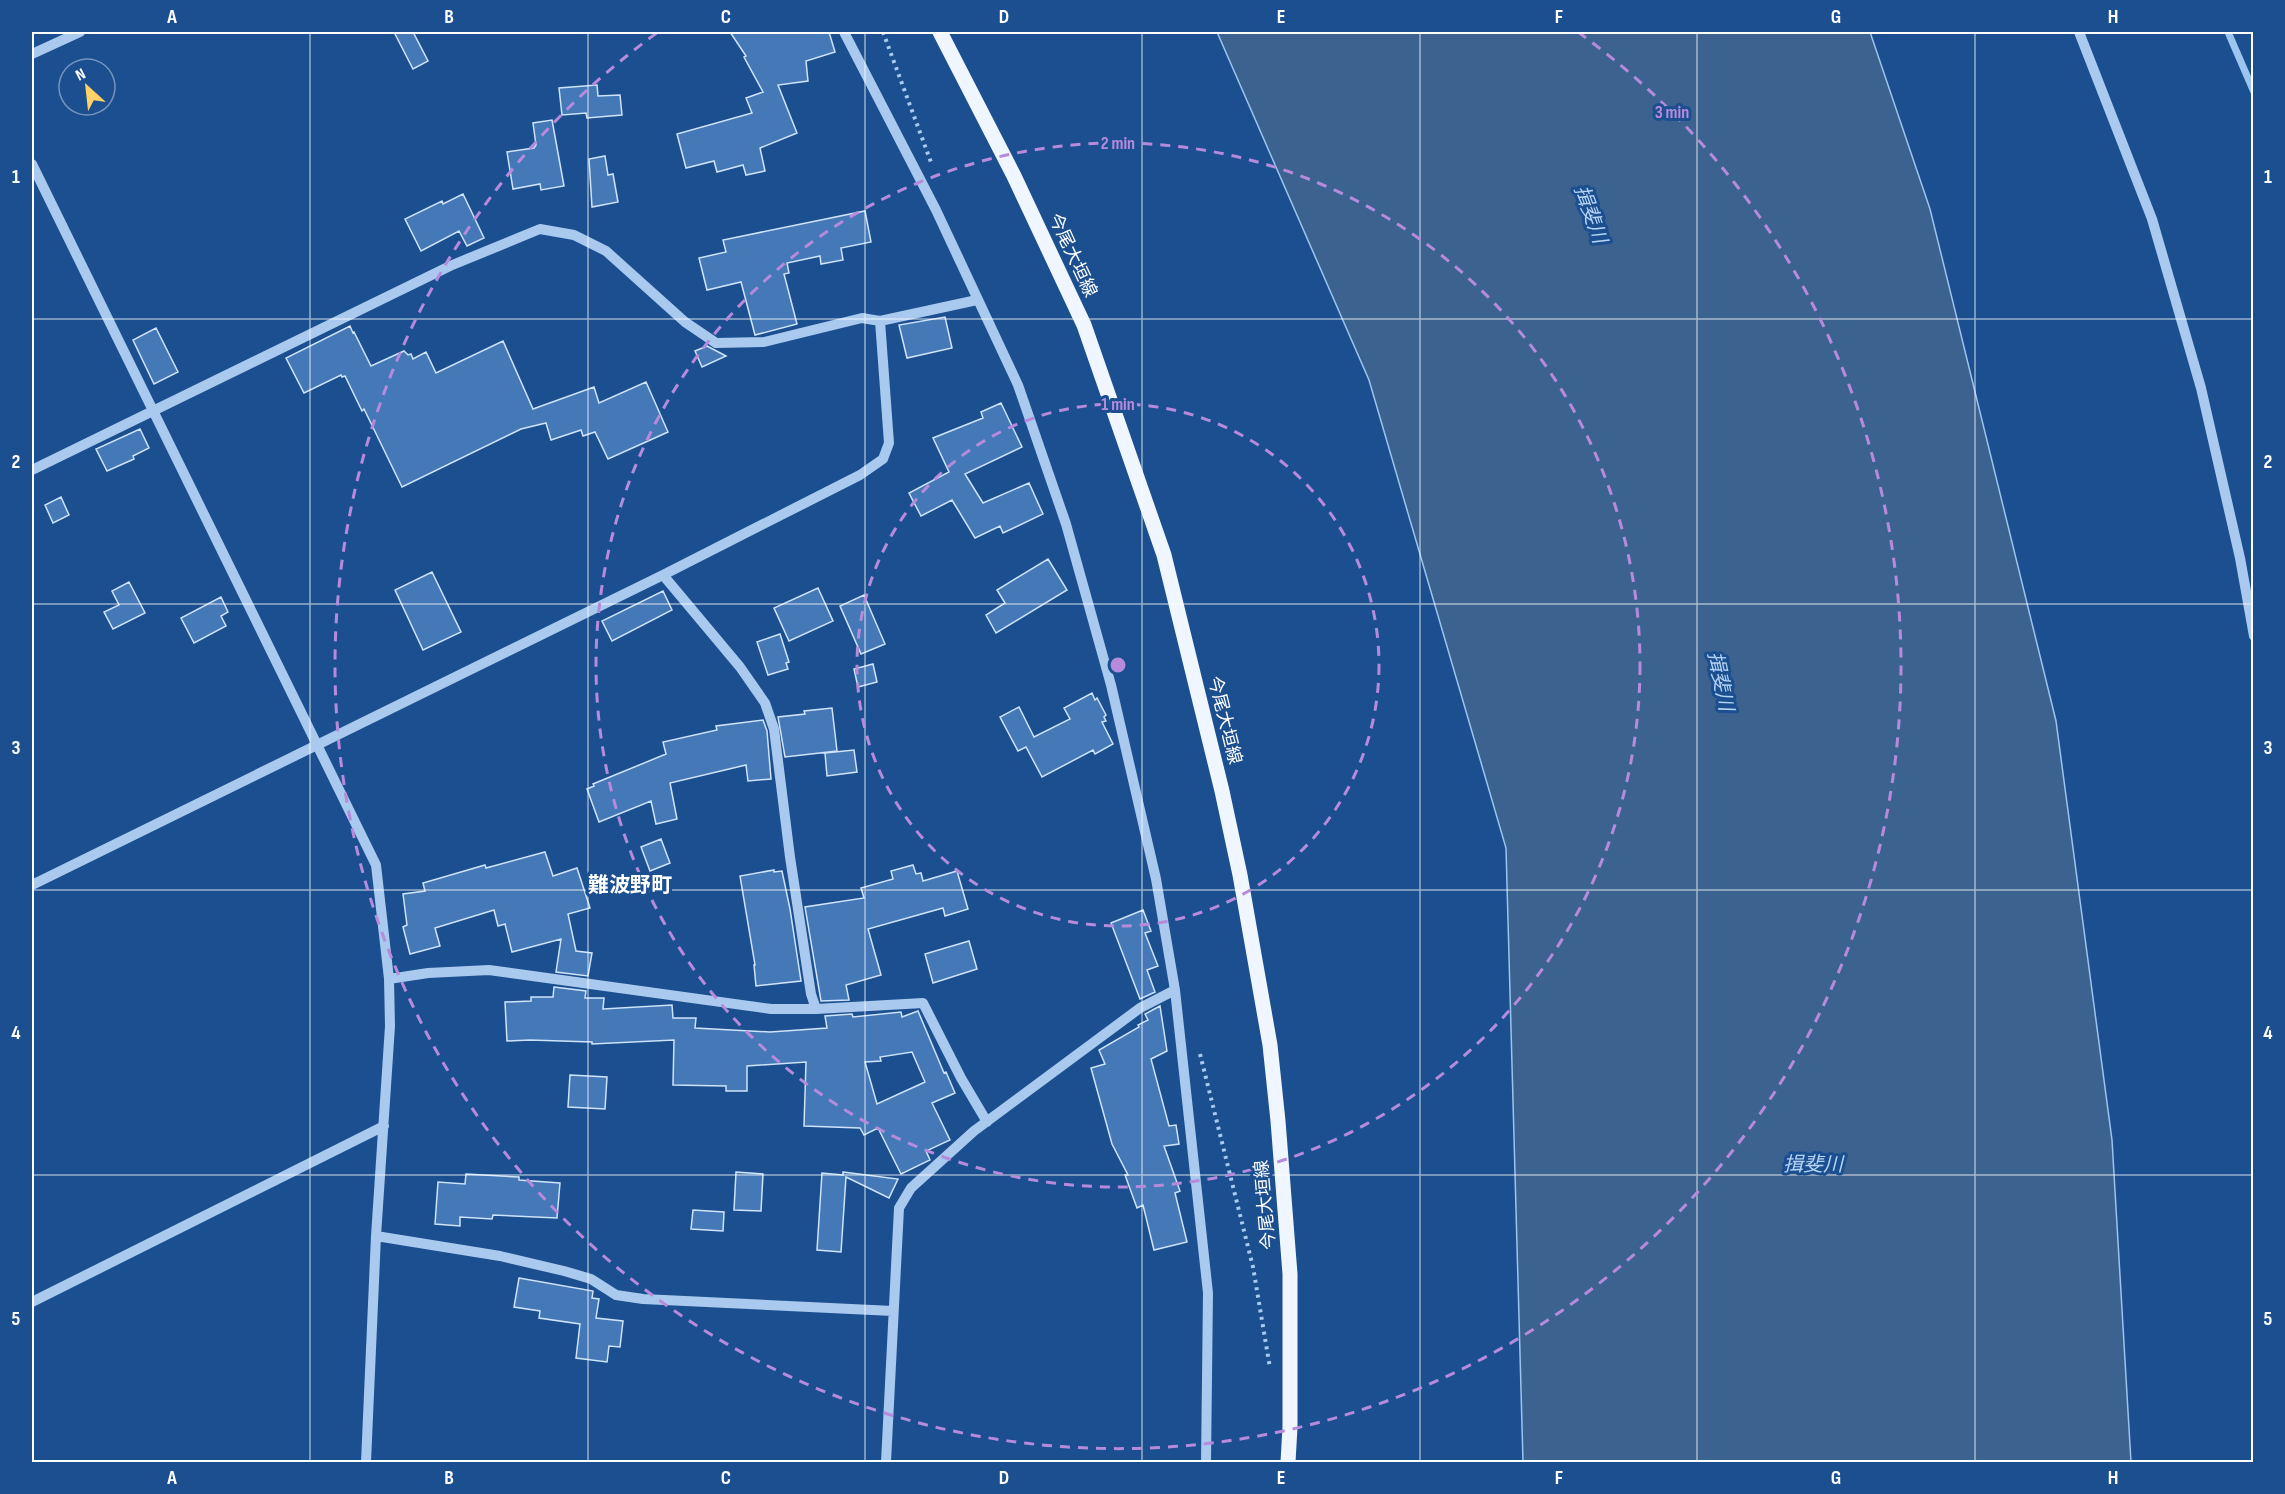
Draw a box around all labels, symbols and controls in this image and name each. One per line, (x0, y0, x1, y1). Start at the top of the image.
text: A (166, 5, 177, 29)
text: B (444, 5, 454, 29)
text: C (721, 5, 731, 29)
text: D (999, 5, 1009, 29)
text: E (1277, 5, 1285, 29)
text: F (1555, 5, 1563, 29)
text: G (1831, 5, 1841, 29)
text: H (2108, 5, 2118, 29)
north arrow (57, 57, 117, 117)
text: N (73, 65, 89, 85)
text: 3 min (1655, 102, 1689, 123)
text: 2 min (1101, 133, 1135, 154)
text: 1 (12, 165, 20, 189)
text: 1 (2264, 165, 2272, 189)
water label: 揖斐川 (1569, 182, 1612, 249)
street label: 今尾大垣線 (1044, 210, 1101, 300)
text: 1 min (1101, 394, 1135, 415)
text: 2 (12, 450, 20, 474)
text: 2 (2264, 450, 2272, 474)
water label: 揖斐川 (1702, 649, 1738, 715)
centre of rings (1108, 655, 1128, 675)
street label: 今尾大垣線 (1203, 674, 1246, 766)
text: 3 (12, 736, 21, 760)
text: 3 (2264, 736, 2273, 760)
district label: 難波野町 (588, 873, 672, 898)
text: 4 (11, 1021, 21, 1045)
text: 4 (2263, 1021, 2273, 1045)
water label: 揖斐川 (1783, 1153, 1845, 1177)
street label: 今尾大垣線 (1251, 1159, 1280, 1251)
text: 5 (12, 1307, 21, 1331)
text: 5 (2264, 1307, 2273, 1331)
text: A (166, 1466, 177, 1490)
text: B (444, 1466, 454, 1490)
text: C (721, 1466, 731, 1490)
text: D (999, 1466, 1009, 1490)
text: E (1277, 1466, 1285, 1490)
text: F (1555, 1466, 1563, 1490)
text: G (1831, 1466, 1841, 1490)
text: H (2108, 1466, 2118, 1490)

